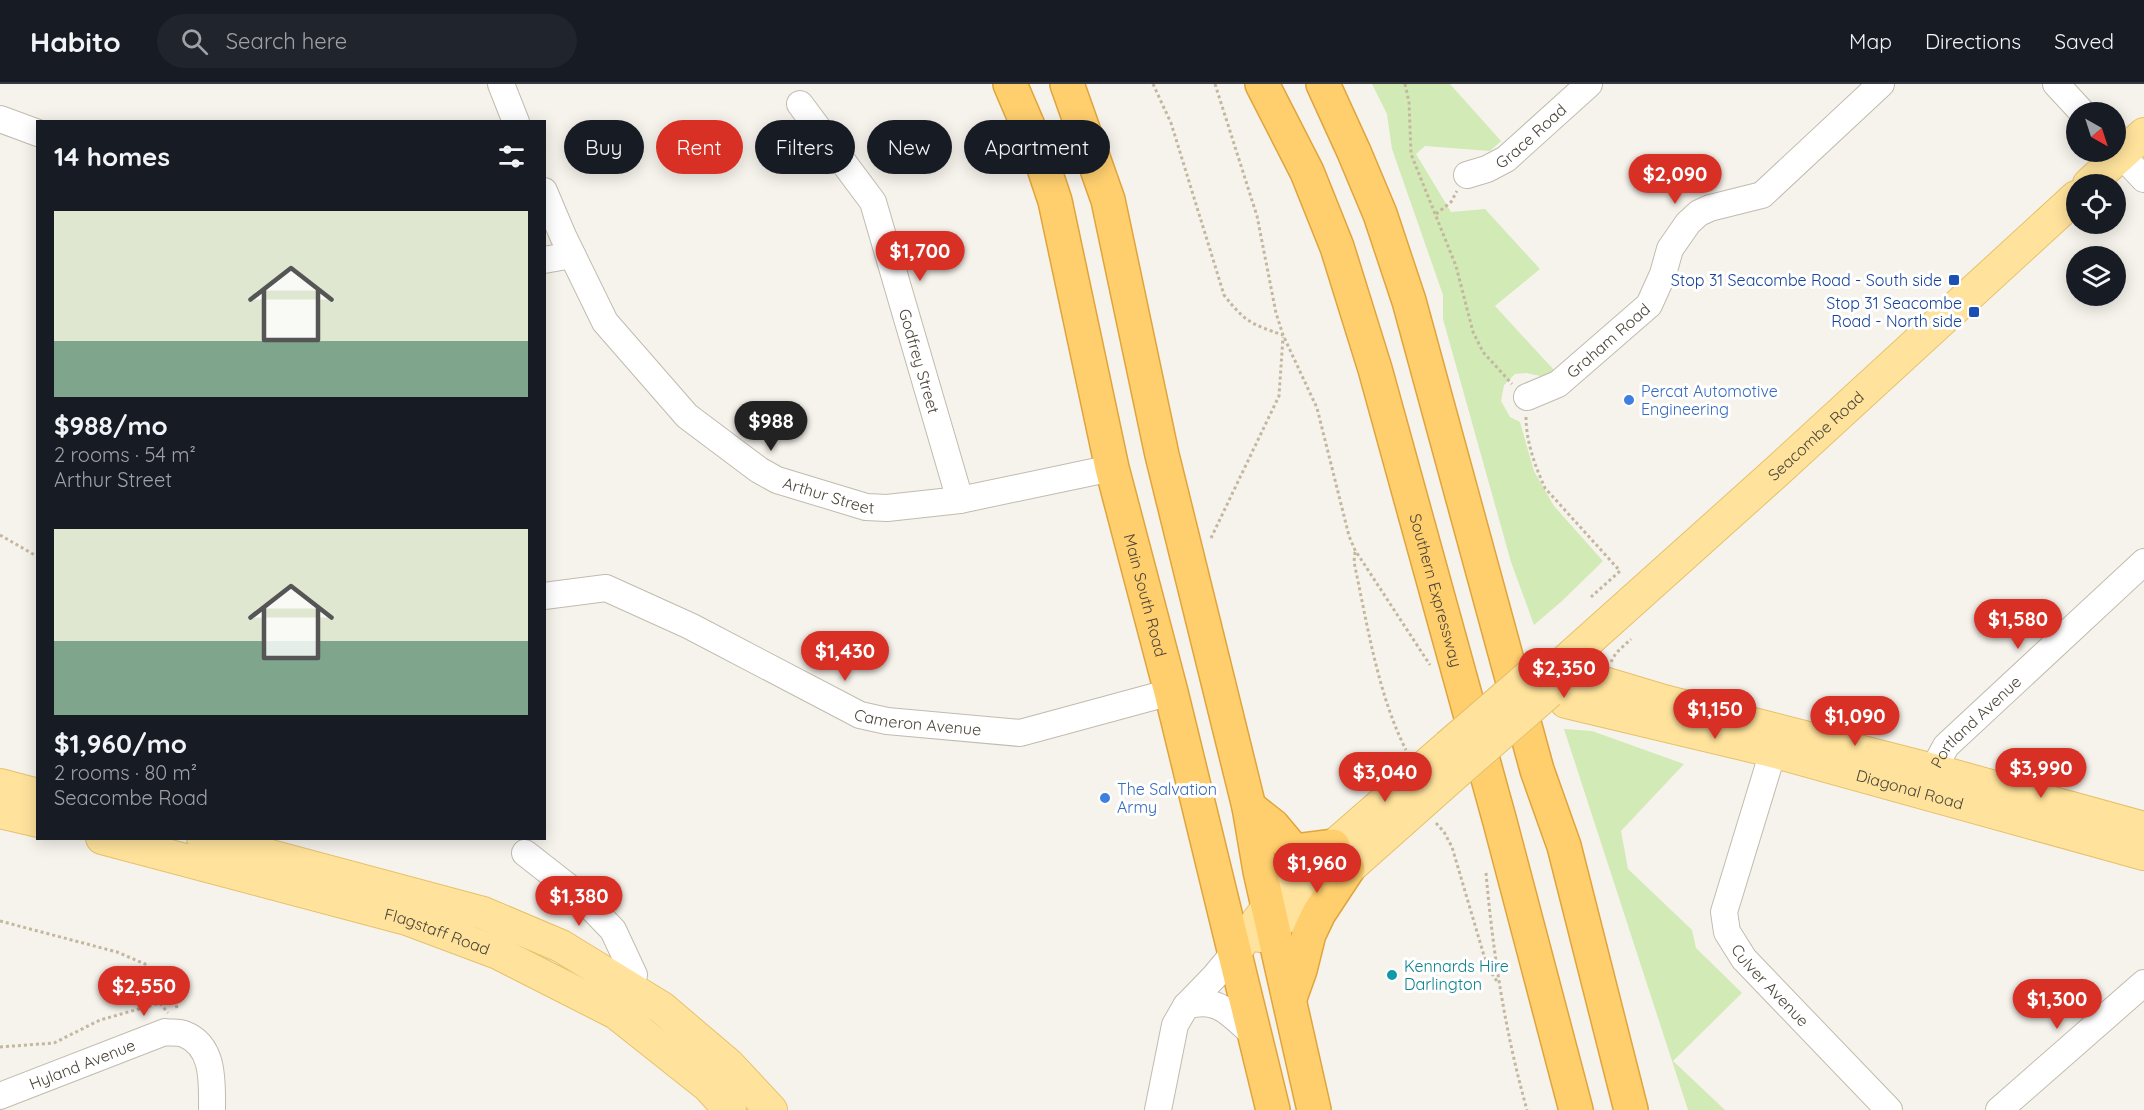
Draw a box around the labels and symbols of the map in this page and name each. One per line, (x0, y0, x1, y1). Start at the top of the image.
street label: Grace Road (1492, 99, 1570, 173)
north arrow (2066, 102, 2126, 162)
pin: $2,090 (1626, 154, 1724, 205)
pin: $1,700 (871, 231, 969, 282)
place label: Stop 31 Seacombe Road - South side (1671, 270, 1942, 290)
marker: Stop 31 Seacombe Road - South side (1947, 273, 1961, 287)
place label: Stop 31 Seacombe Road - North side (1826, 293, 1962, 331)
street label: Graham Road (1562, 299, 1654, 382)
marker: Stop 31 Seacombe Road - North side (1967, 305, 1981, 319)
street label: Godfrey Street (895, 306, 944, 416)
place label: Percat Automotive Engineering (1641, 381, 1778, 419)
street label: Seacombe Road (1764, 387, 1868, 485)
marker: Percat Automotive Engineering (1622, 393, 1636, 407)
pin: $988 (735, 401, 807, 452)
street label: Arthur Street (781, 472, 875, 517)
street label: Southern Expressway (1405, 511, 1467, 669)
street label: Main South Road (1120, 532, 1171, 659)
pin: $1,580 (1969, 599, 2067, 650)
pin: $1,430 (796, 631, 894, 682)
pin: $2,350 (1515, 648, 1613, 699)
street label: Portland Avenue (1926, 671, 2025, 771)
pin: $1,150 (1666, 689, 1764, 740)
pin: $1,090 (1806, 696, 1904, 747)
street label: Cameron Avenue (851, 704, 982, 739)
pin: $3,990 (1992, 748, 2090, 799)
pin: $3,040 (1336, 752, 1434, 803)
street label: Diagonal Road (1854, 765, 1966, 814)
place label: The Salvation Army (1117, 779, 1217, 817)
marker: The Salvation Army (1098, 791, 1112, 805)
pin: $1,960 (1268, 843, 1366, 894)
pin: $1,380 (530, 876, 628, 927)
street label: Flagstaff Road (382, 903, 493, 959)
street label: Culver Avenue (1727, 940, 1813, 1031)
place label: Kennards Hire Darlington (1404, 956, 1509, 994)
pin: $2,550 (95, 966, 193, 1017)
marker: Kennards Hire Darlington (1385, 968, 1399, 982)
pin: $1,300 (2008, 979, 2106, 1030)
street label: Hyland Avenue (26, 1035, 138, 1094)

